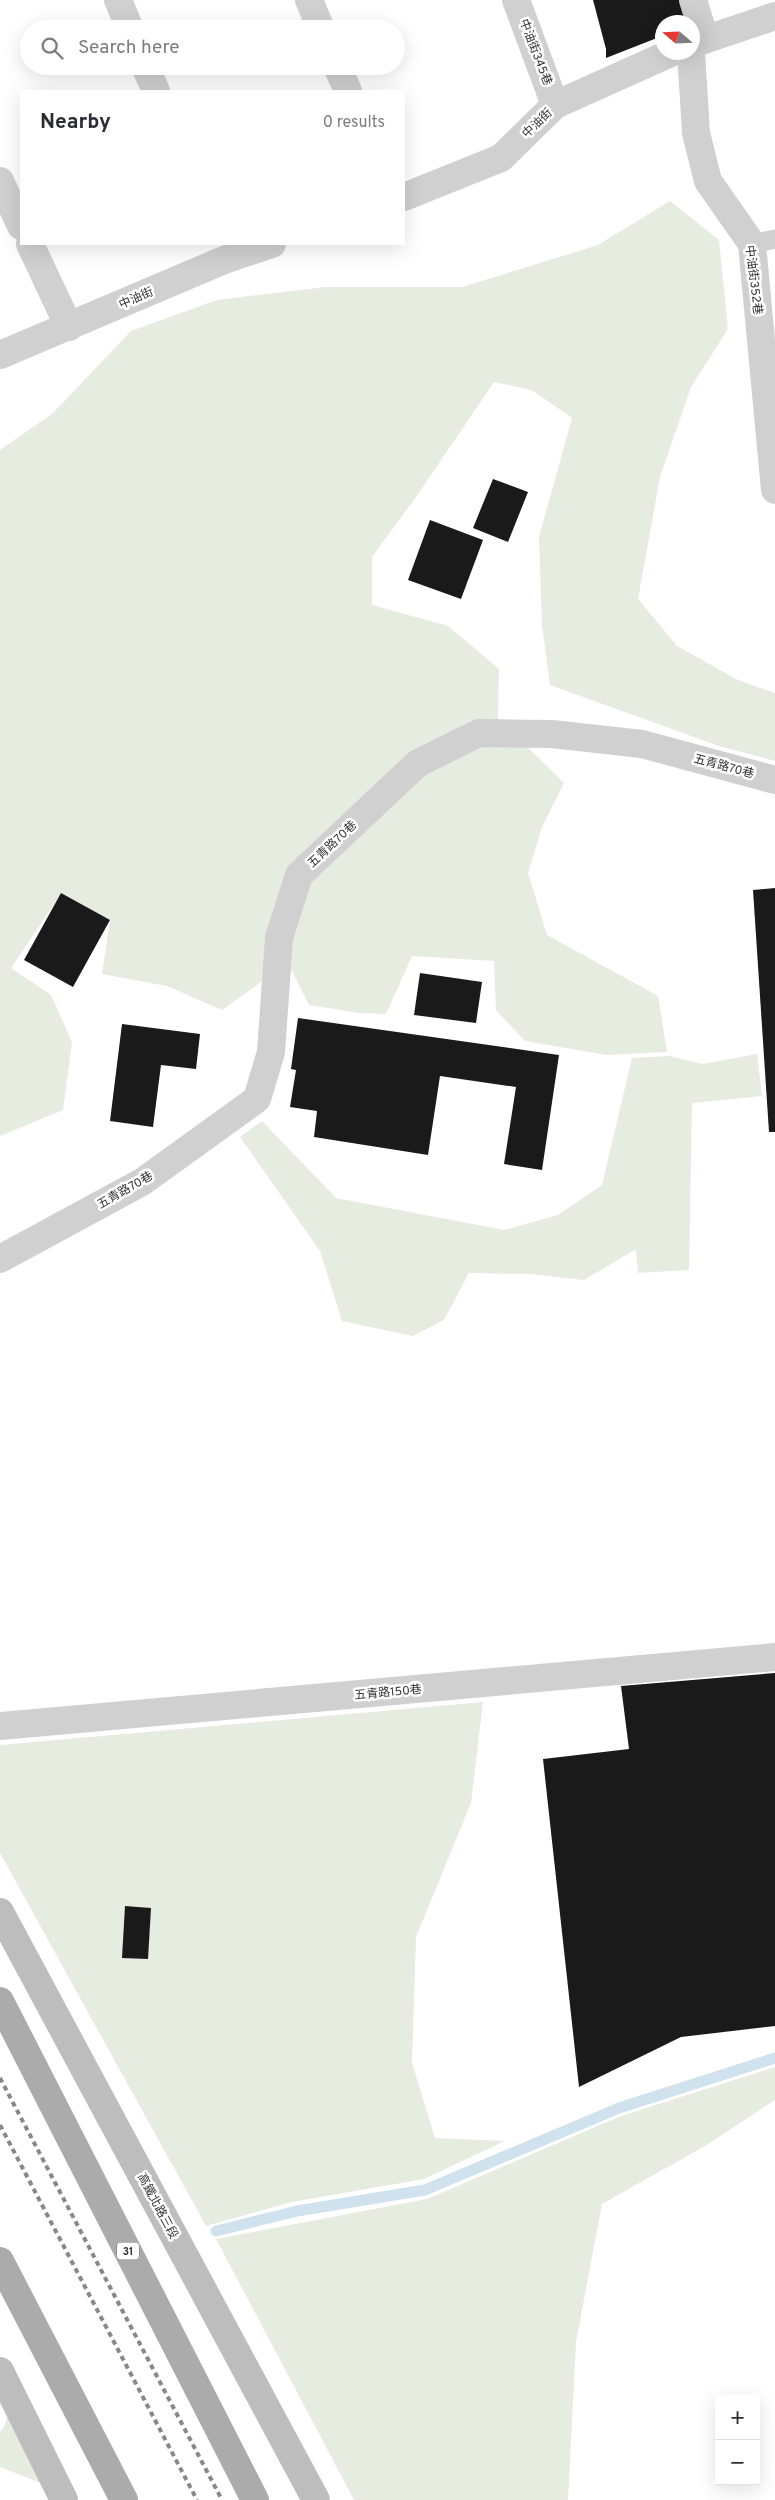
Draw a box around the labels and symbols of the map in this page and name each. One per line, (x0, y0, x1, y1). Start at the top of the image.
north arrow (655, 15, 700, 60)
street label: 中油街345巷 (515, 17, 555, 88)
street label: 中油街 (519, 105, 556, 142)
street label: 中油街352巷 (741, 244, 765, 316)
street label: 中油街 (117, 285, 156, 313)
street label: 五青路70巷 (692, 751, 756, 783)
street label: 五青路70巷 (305, 818, 361, 872)
street label: 五青路70巷 (95, 1169, 156, 1213)
street label: 五青路150巷 (354, 1682, 422, 1704)
street label: 高鐵北路三段 (133, 2171, 181, 2242)
road number: 31 (117, 2242, 139, 2260)

